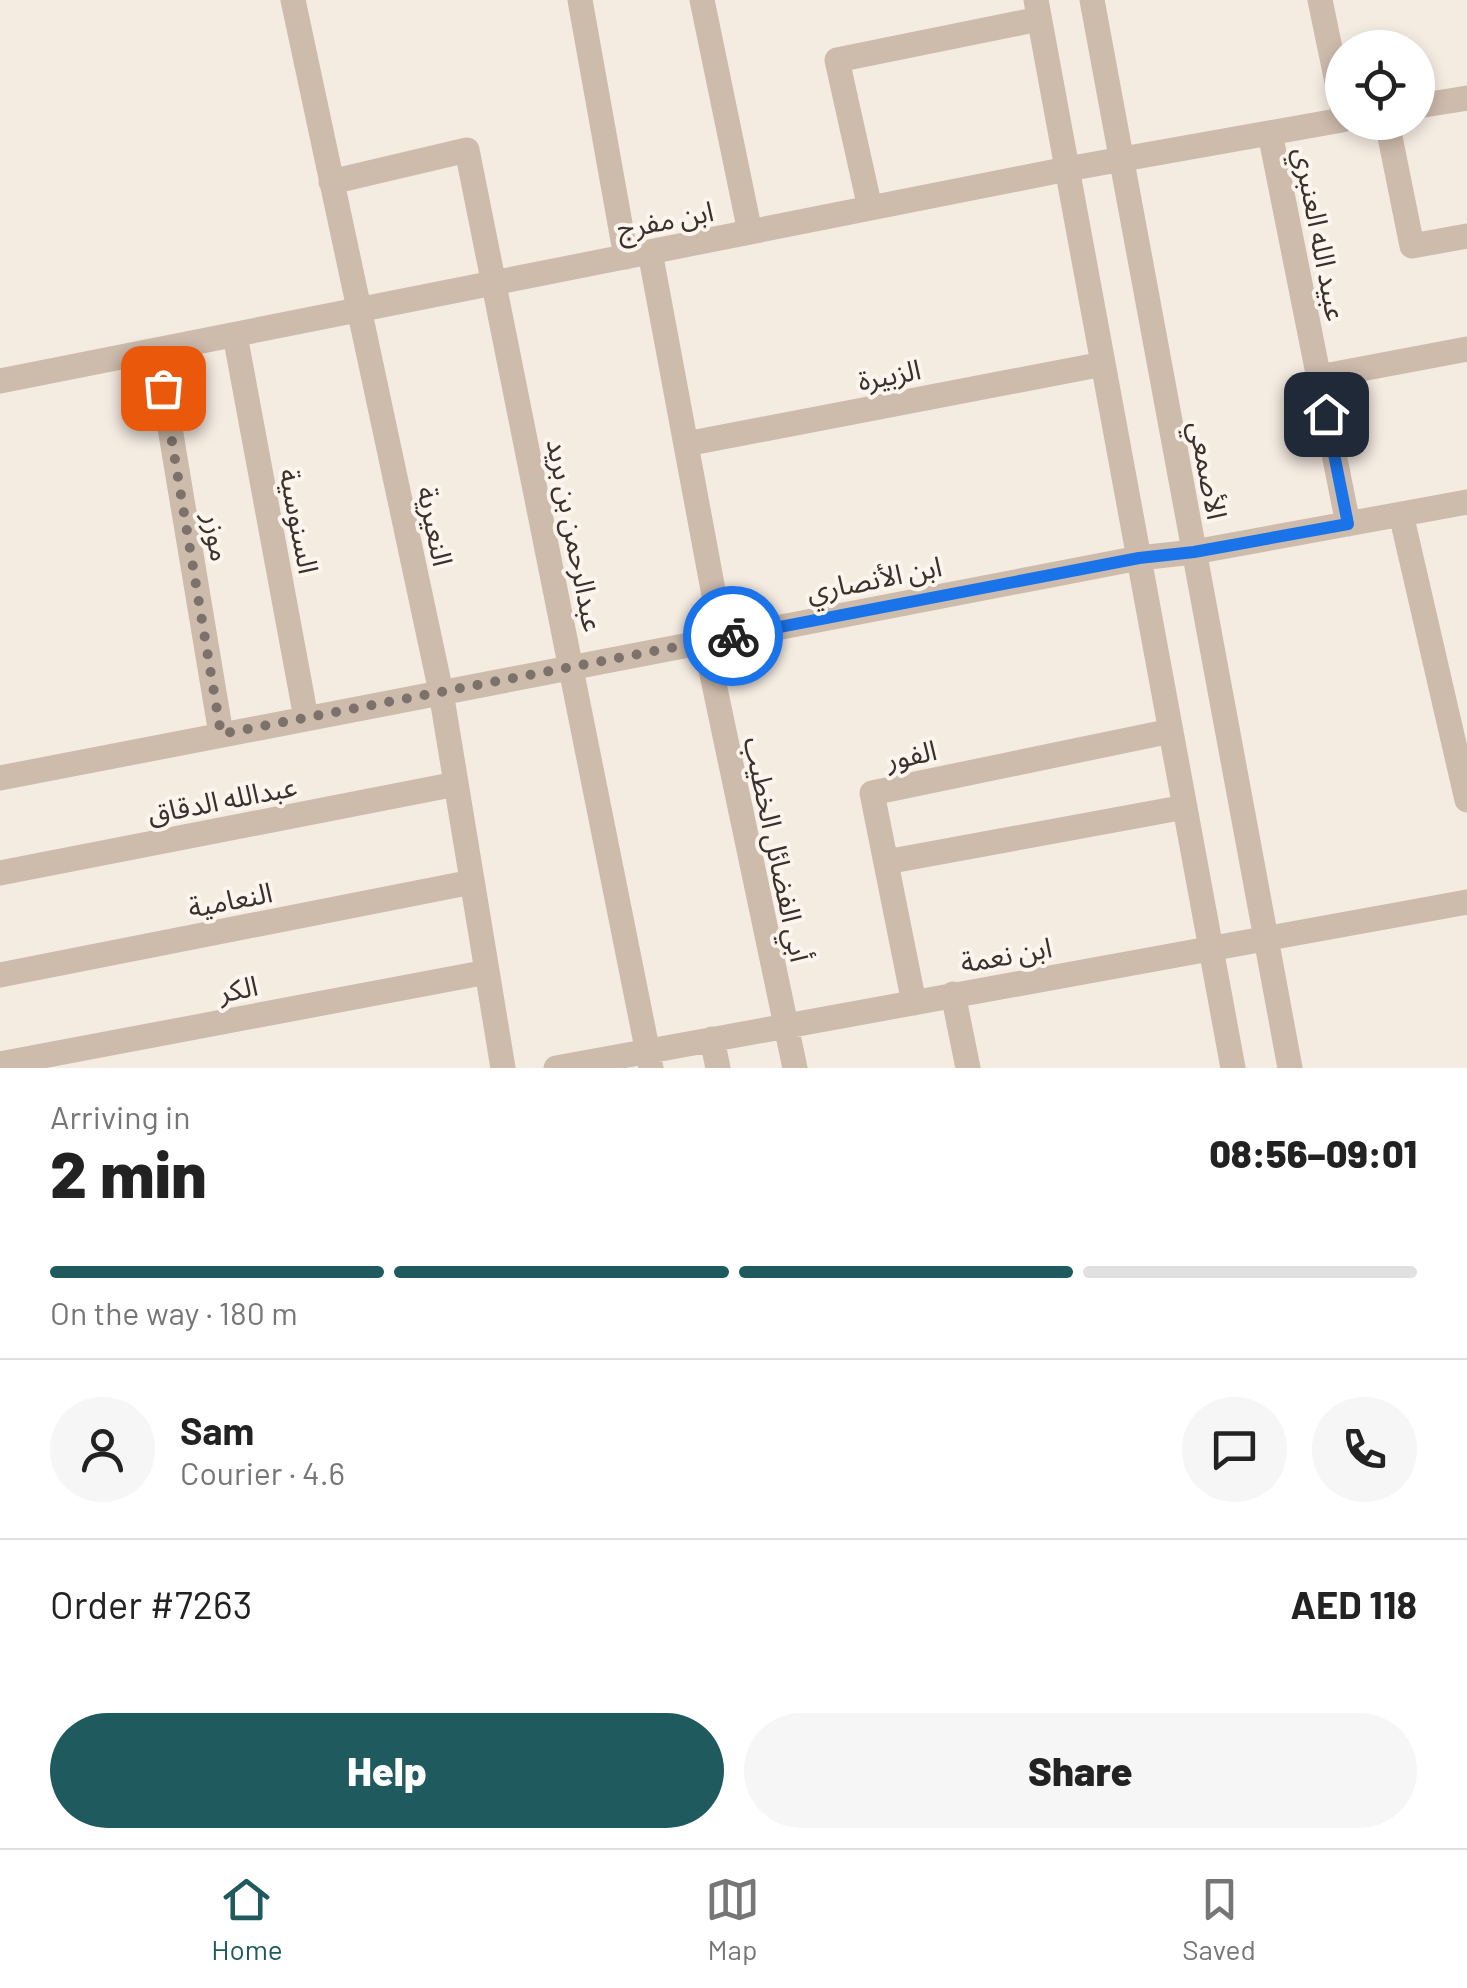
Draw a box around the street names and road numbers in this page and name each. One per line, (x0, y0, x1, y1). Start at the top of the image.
street label: عبيد الله العنبري (1282, 144, 1355, 325)
street label: ابن مفرج (614, 193, 717, 250)
street label: الزبيرة (855, 351, 924, 398)
street label: الأصمعي (1177, 418, 1235, 523)
street label: عبدالرحمن بن بريد (540, 436, 611, 635)
street label: السنوسية (272, 465, 327, 577)
street label: النعيرية (410, 483, 461, 569)
street label: موزر (196, 509, 239, 564)
street label: ابن الأنصاري (804, 548, 946, 613)
street label: الفور (881, 732, 940, 777)
street label: أبي الفضائل الخطيب (732, 733, 818, 966)
street label: عبدالله الدقاق (144, 768, 300, 830)
street label: النعامية (185, 874, 275, 924)
street label: ابن نعمة (958, 929, 1055, 980)
street label: الكر (215, 968, 261, 1010)

